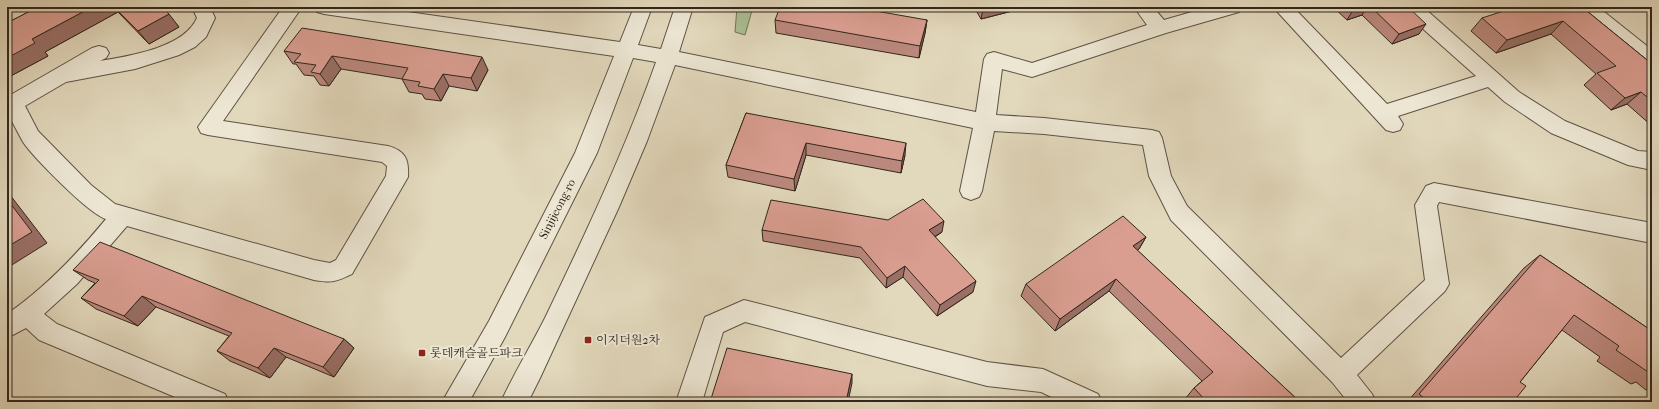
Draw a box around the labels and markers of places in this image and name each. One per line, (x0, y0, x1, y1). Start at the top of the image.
place label: 이지더원2차 (596, 333, 661, 347)
marker: 이지더원2차 (583, 335, 593, 345)
place label: 롯데캐슬골드파크 (430, 346, 523, 360)
marker: 롯데캐슬골드파크 (417, 348, 427, 358)

